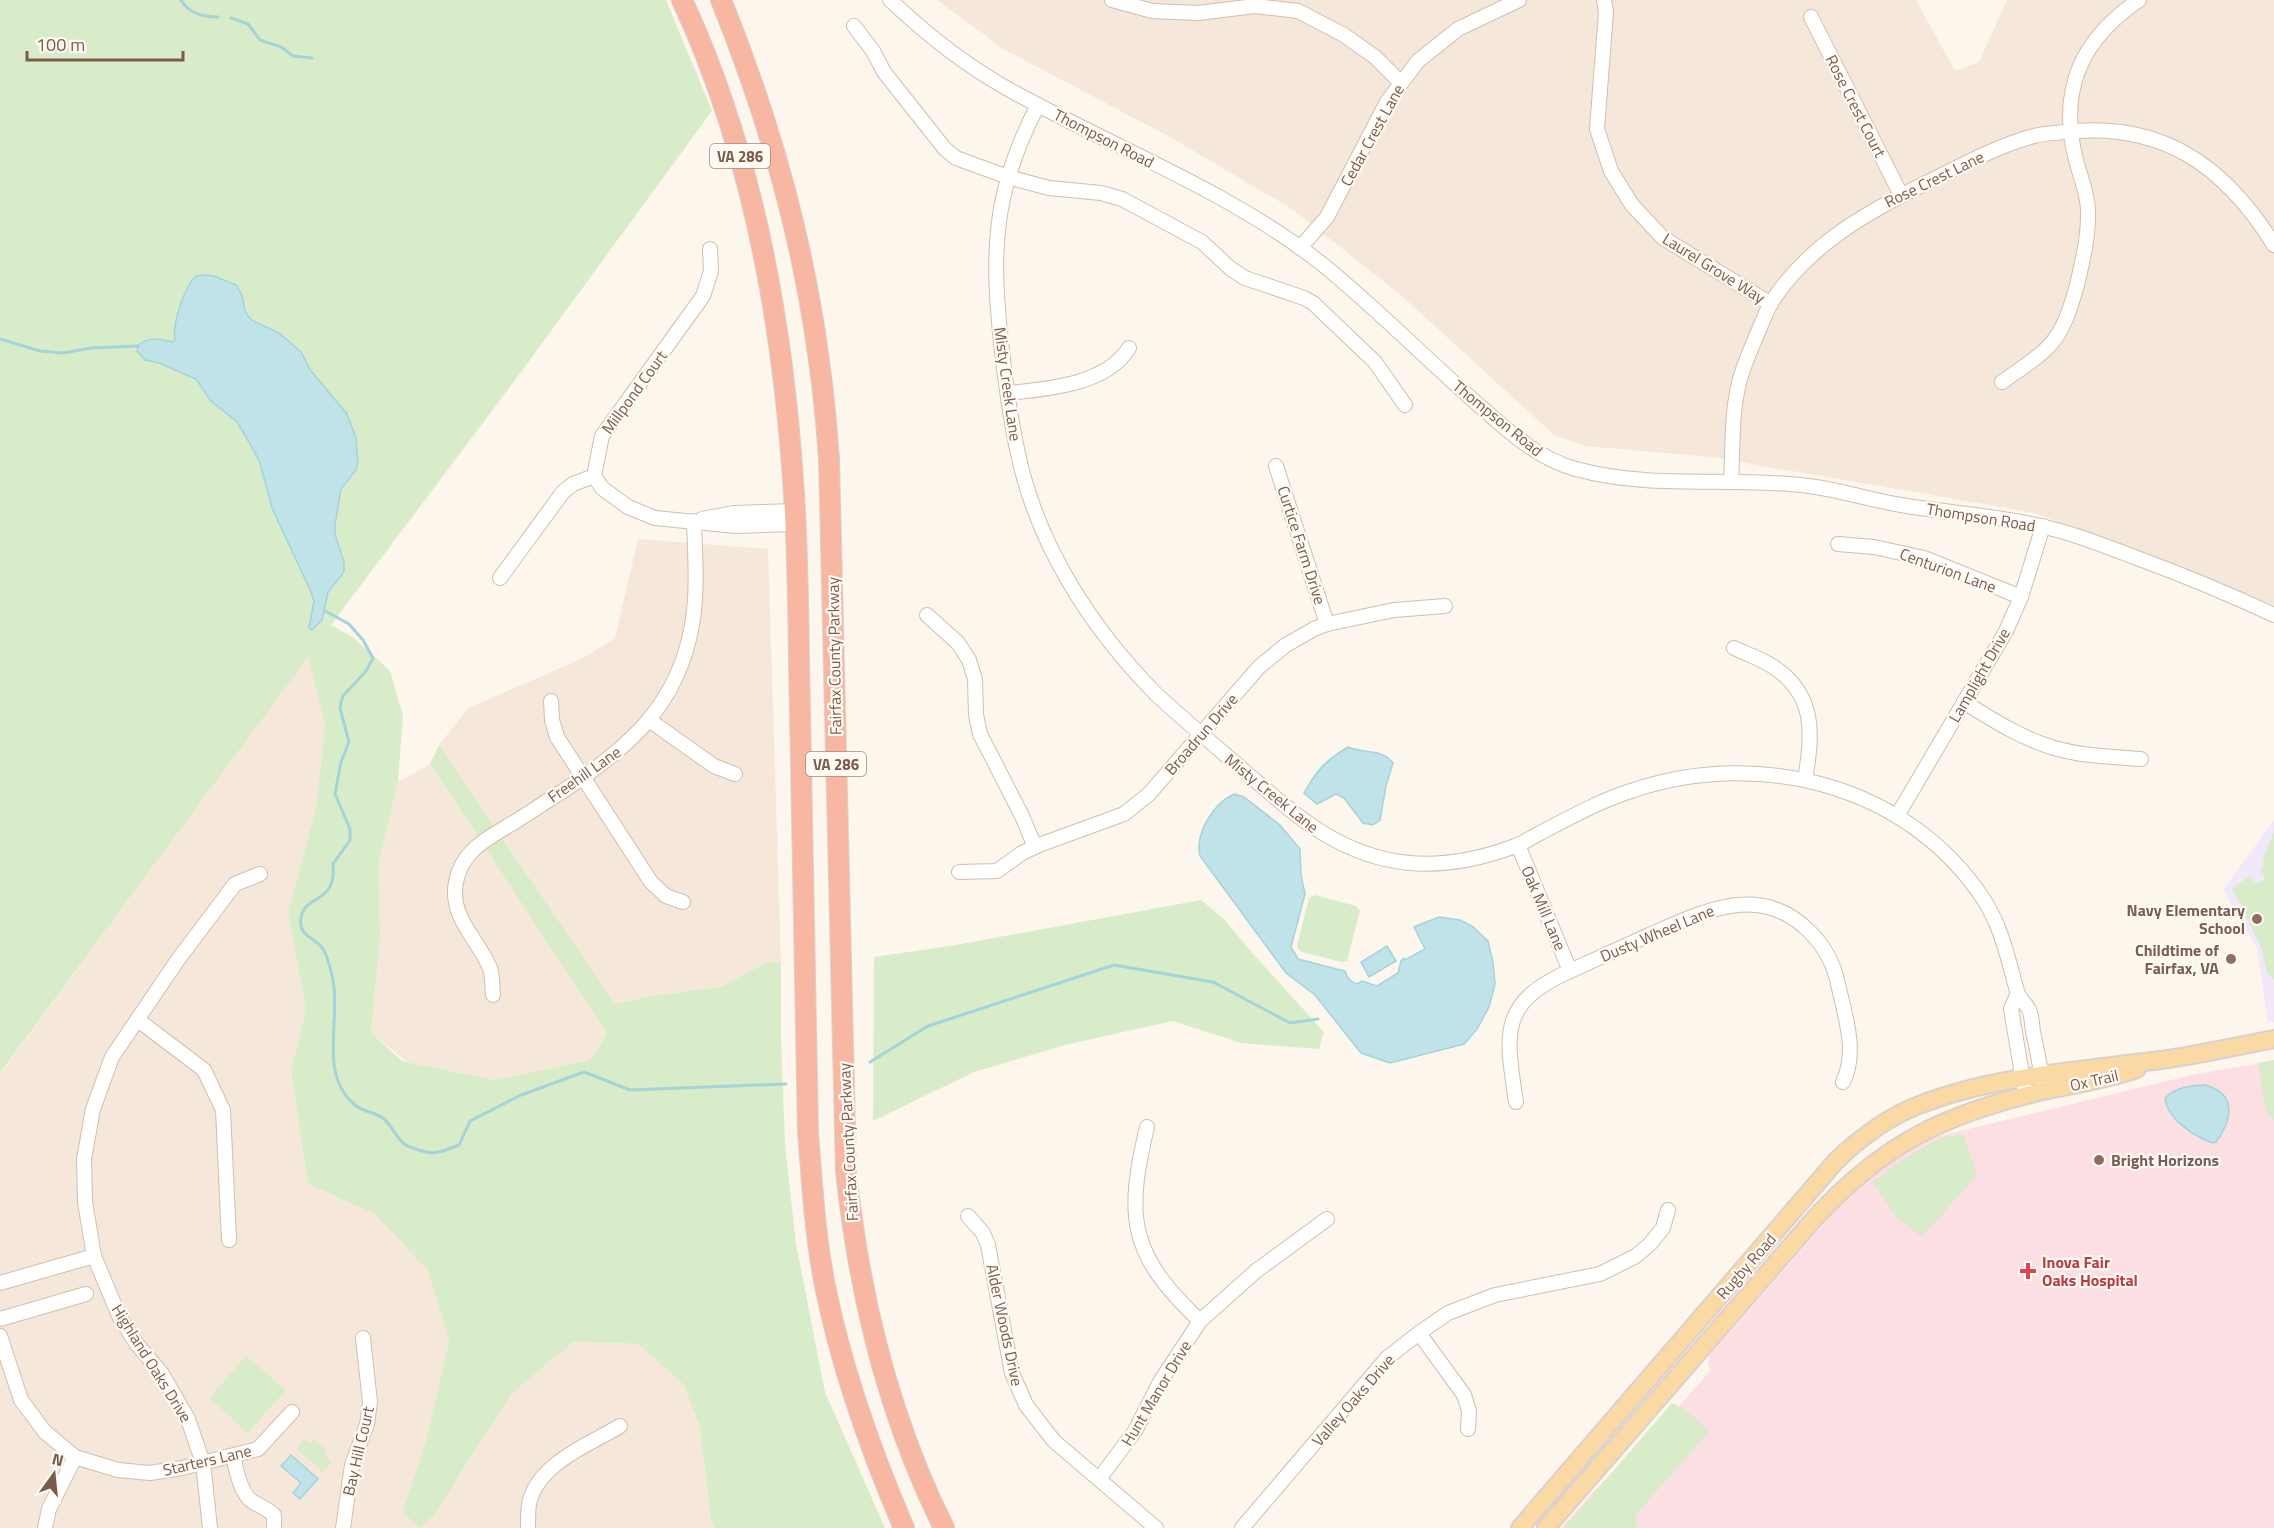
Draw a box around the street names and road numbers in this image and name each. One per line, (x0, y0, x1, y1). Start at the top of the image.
street label: Rose Crest Court (1820, 50, 1892, 162)
street label: Cedar Crest Lane (1334, 80, 1410, 190)
street label: Thompson Road (1050, 102, 1158, 174)
road number: VA 286 (710, 144, 770, 168)
street label: Rose Crest Lane (1880, 144, 1988, 214)
street label: Laurel Grove Way (1658, 227, 1770, 309)
street label: Misty Creek Lane (988, 325, 1028, 443)
street label: Millpond Court (595, 345, 673, 439)
street label: Thompson Road (1448, 374, 1548, 462)
street label: Curtice Farm Drive (1272, 483, 1332, 607)
street label: Thompson Road (1925, 497, 2037, 537)
street label: Centurion Lane (1896, 541, 2000, 599)
street label: Fairfax County Parkway (821, 576, 847, 735)
street label: Lamplight Drive (1942, 623, 2016, 727)
street label: Broadrun Drive (1159, 688, 1243, 780)
street label: Freehill Lane (542, 740, 626, 808)
street label: Misty Creek Lane (1220, 747, 1324, 839)
road number: VA 286 (806, 752, 866, 776)
street label: Oak Mill Lane (1515, 862, 1573, 954)
street label: Dusty Wheel Lane (1596, 898, 1718, 968)
street label: Fairfax County Parkway (832, 1062, 864, 1222)
street label: Ox Trail (2067, 1063, 2121, 1097)
street label: Rugby Road (1710, 1228, 1782, 1304)
street label: Alder Woods Drive (980, 1262, 1030, 1388)
street label: Highland Oaks Drive (106, 1299, 198, 1427)
street label: Hunt Manor Drive (1115, 1336, 1197, 1450)
street label: Valley Oaks Drive (1306, 1348, 1400, 1452)
street label: Bay Hill Court (336, 1404, 380, 1498)
street label: Starters Lane (160, 1438, 254, 1482)

